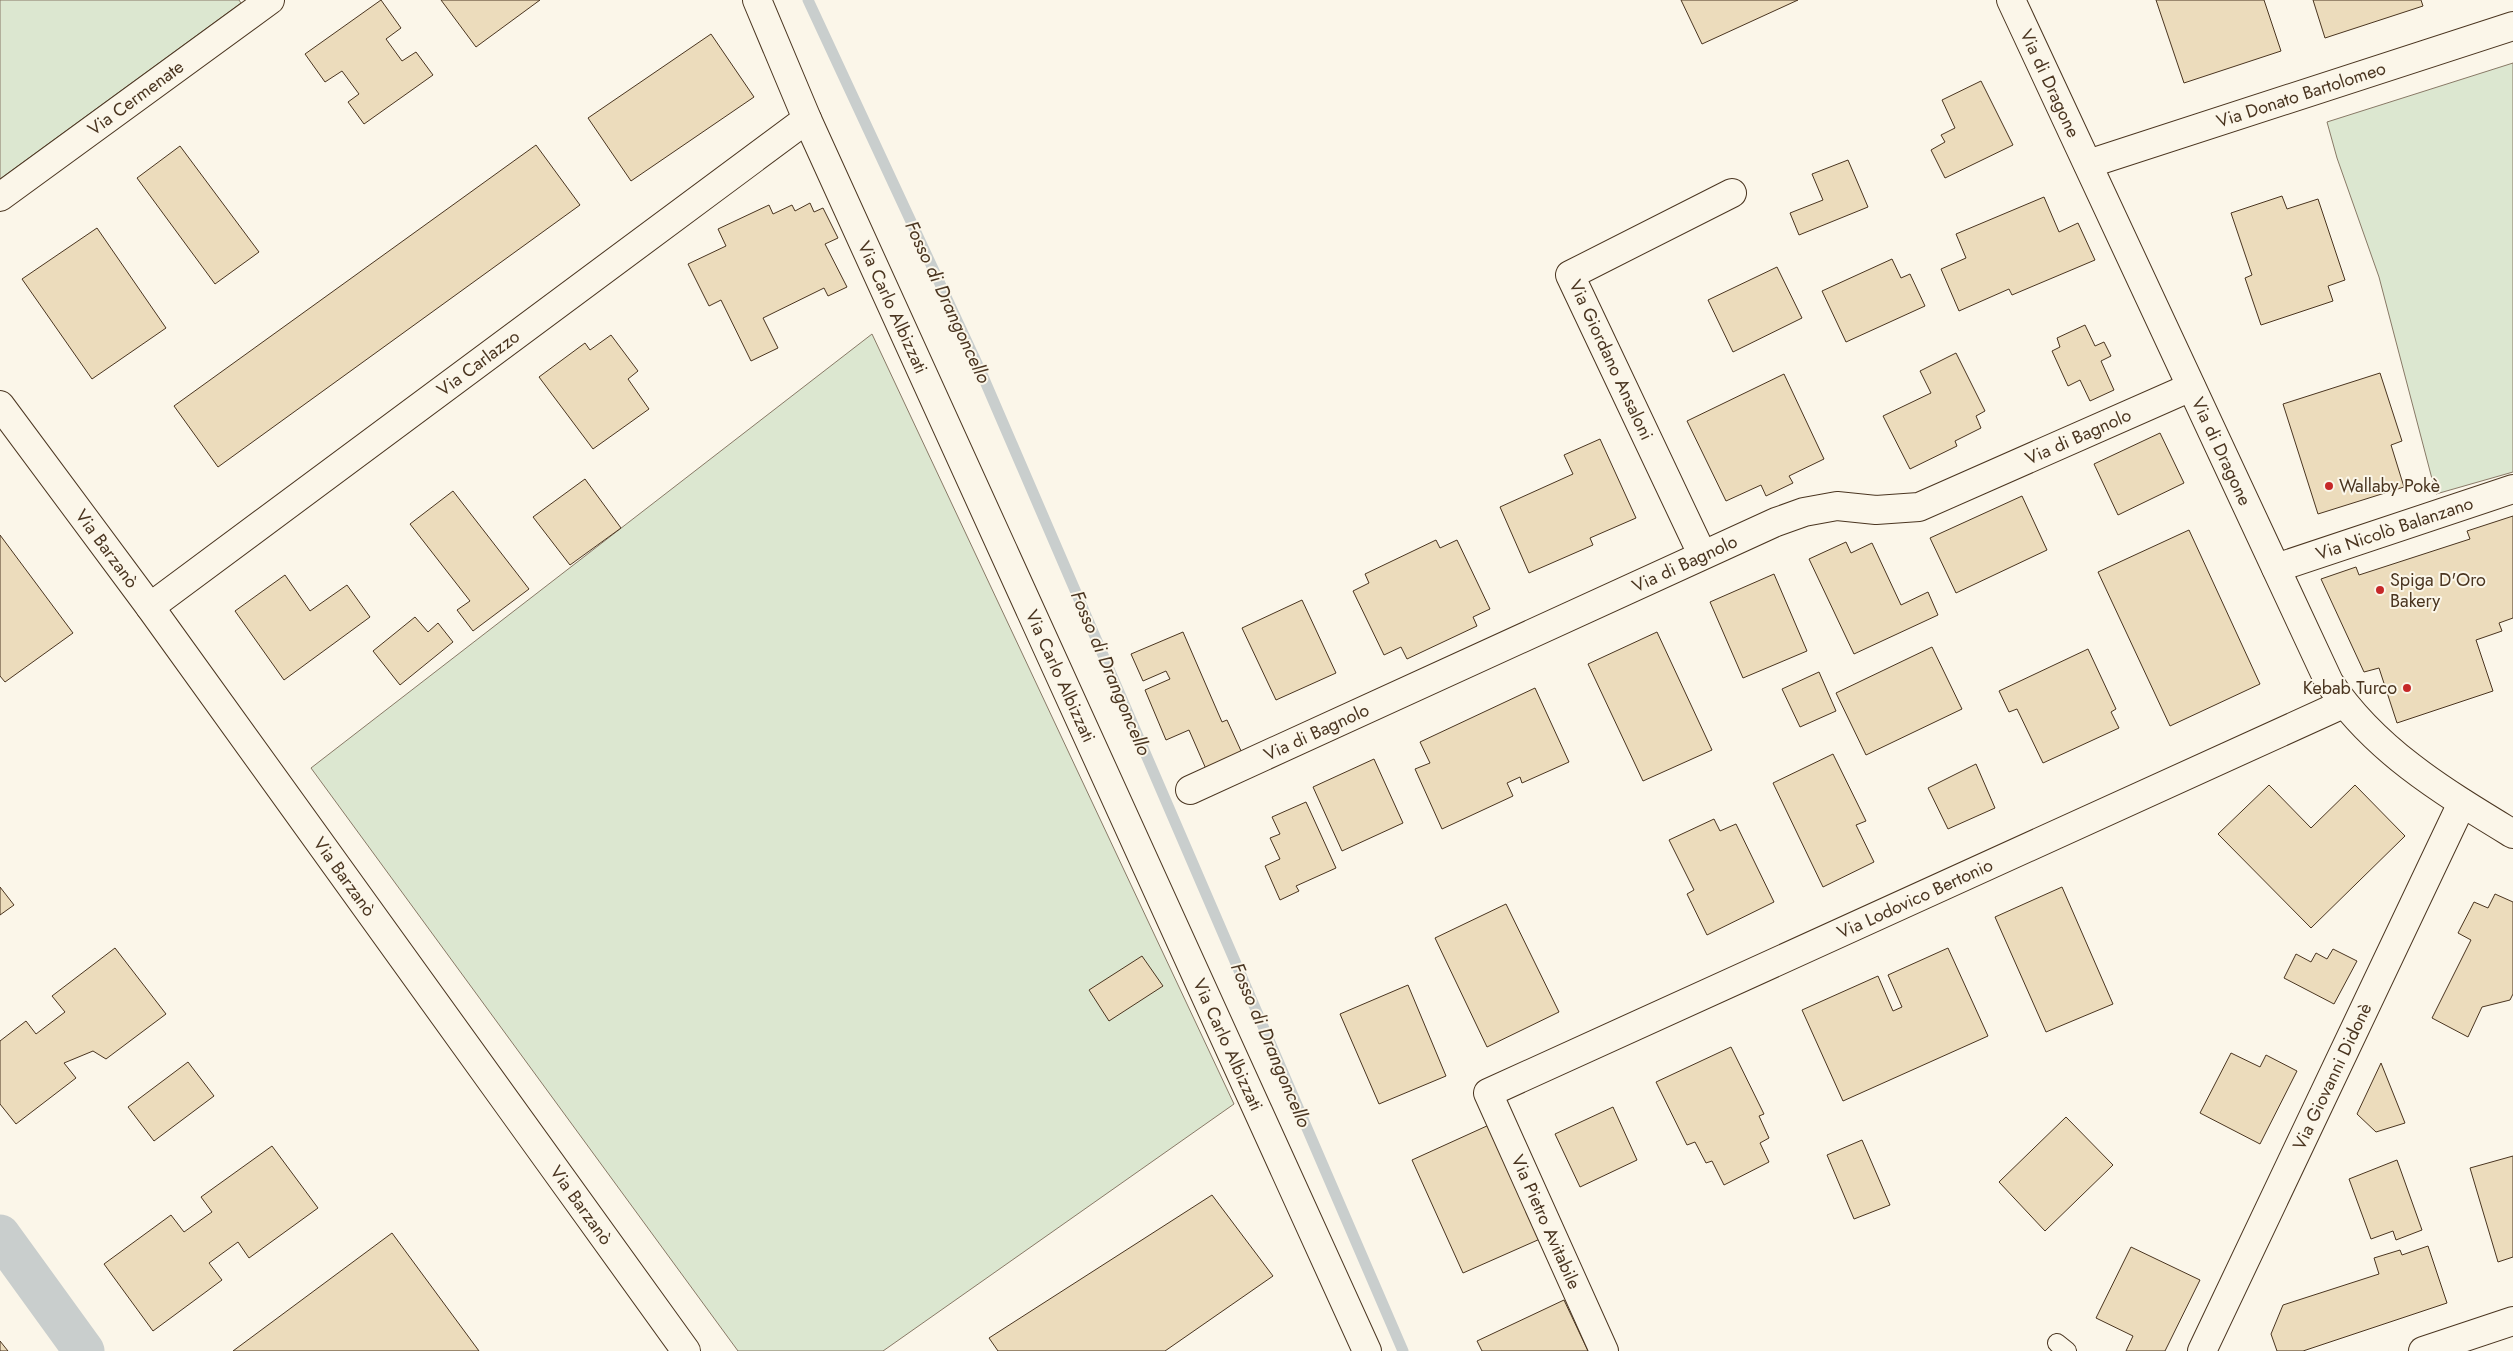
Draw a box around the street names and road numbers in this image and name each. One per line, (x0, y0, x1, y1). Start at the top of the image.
street label: Via di Dragone (2013, 25, 2086, 142)
street label: Via Cermenate (82, 54, 189, 142)
street label: Via Donato Bartolomeo (2213, 55, 2389, 134)
street label: Via Carlo Albizzati (851, 237, 934, 378)
street label: Via Giordano Ansaloni (1562, 276, 1660, 444)
street label: Via Carlazzo (432, 324, 525, 403)
street label: Via di Dragone (2185, 393, 2258, 510)
street label: Via di Bagnolo (2021, 402, 2135, 471)
street label: Via Nicolò Balanzano (2313, 490, 2477, 567)
street label: Via Barzanò (69, 504, 145, 594)
street label: Via di Bagnolo (1628, 528, 1742, 599)
street label: Via Carlo Albizzati (1019, 606, 1102, 747)
street label: Via di Bagnolo (1260, 697, 1373, 768)
street label: Via Barzanò (307, 832, 382, 922)
street label: Via Lodovico Bertonio (1833, 852, 1997, 945)
street label: Via Carlo Albizzati (1186, 974, 1269, 1115)
street label: Via Giovanni Didonè (2286, 998, 2378, 1154)
street label: Via Pietro Avitabile (1505, 1151, 1587, 1293)
street label: Via Barzanò (544, 1160, 619, 1250)

